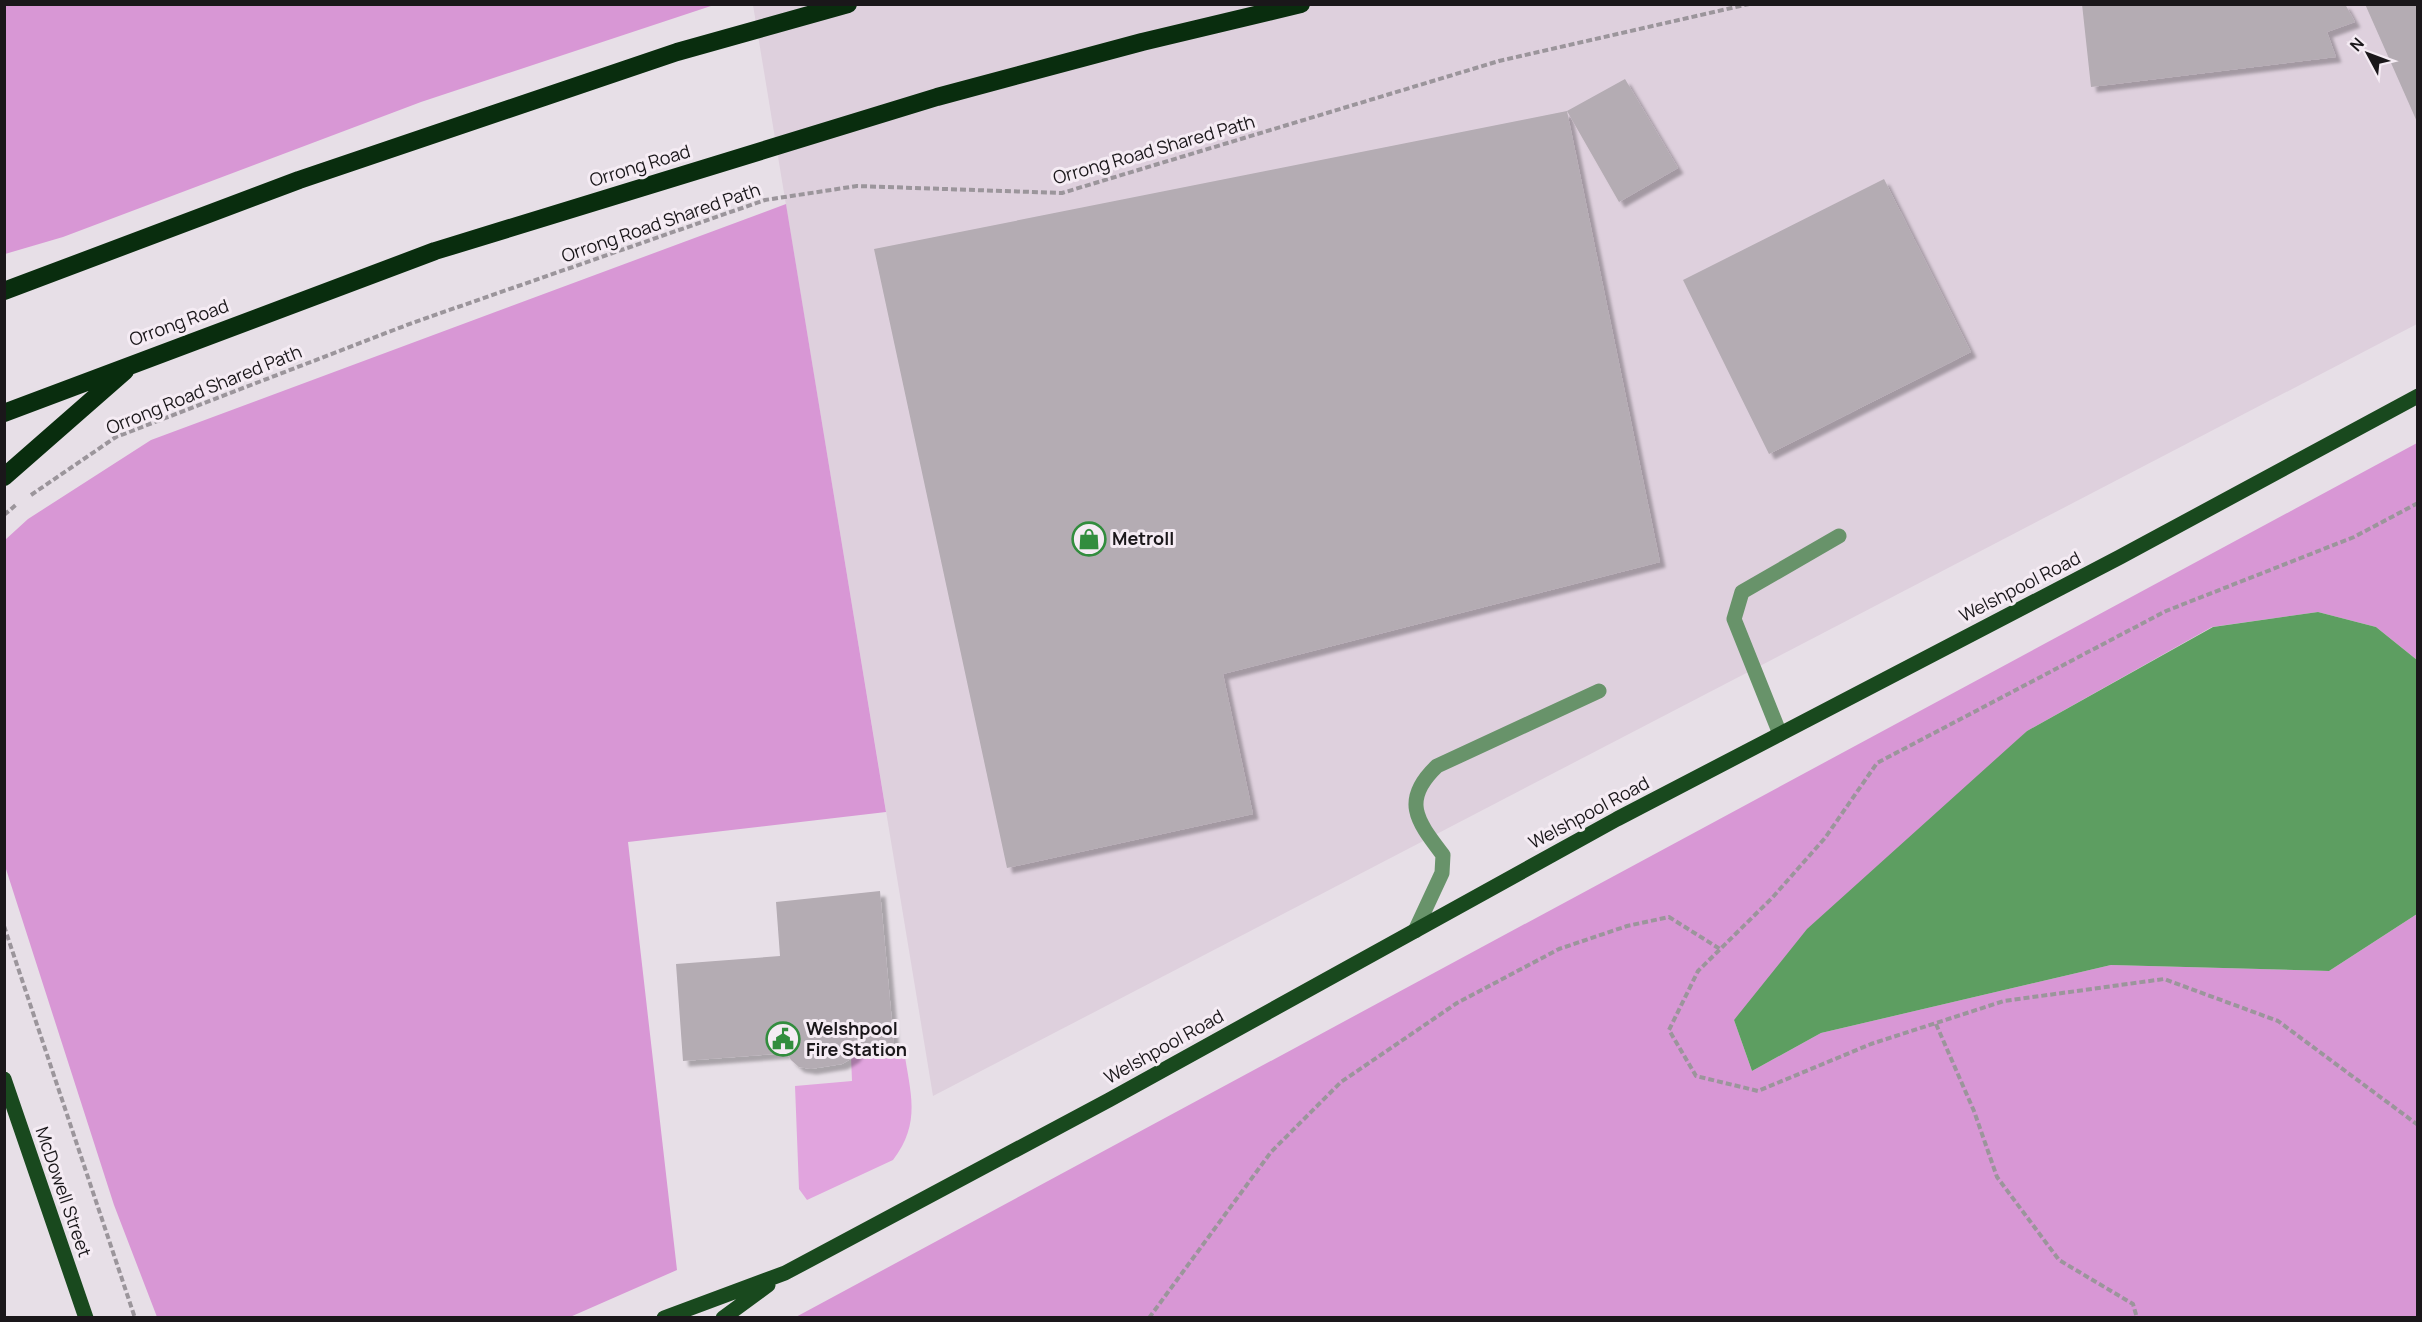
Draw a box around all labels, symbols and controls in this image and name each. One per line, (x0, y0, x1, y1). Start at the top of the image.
north arrow (2338, 24, 2398, 84)
text: N (2345, 33, 2369, 56)
street label: Orrong Road Shared Path (1050, 109, 1257, 189)
street label: Orrong Road (586, 138, 693, 192)
street label: Orrong Road Shared Path (558, 177, 763, 267)
street label: Orrong Road (126, 293, 232, 351)
street label: Orrong Road Shared Path (102, 339, 305, 439)
shop icon: Metroll (1071, 521, 1107, 557)
place label: Metroll (1112, 526, 1174, 550)
street label: Welshpool Road (1955, 545, 2084, 627)
street label: Welshpool Road (1524, 770, 1653, 854)
street label: Welshpool Road (1100, 1003, 1228, 1089)
place label: Welshpool Fire Station (806, 1016, 907, 1061)
public building icon: Welshpool Fire Station (765, 1021, 801, 1057)
street label: McDowell Street (30, 1123, 97, 1260)

